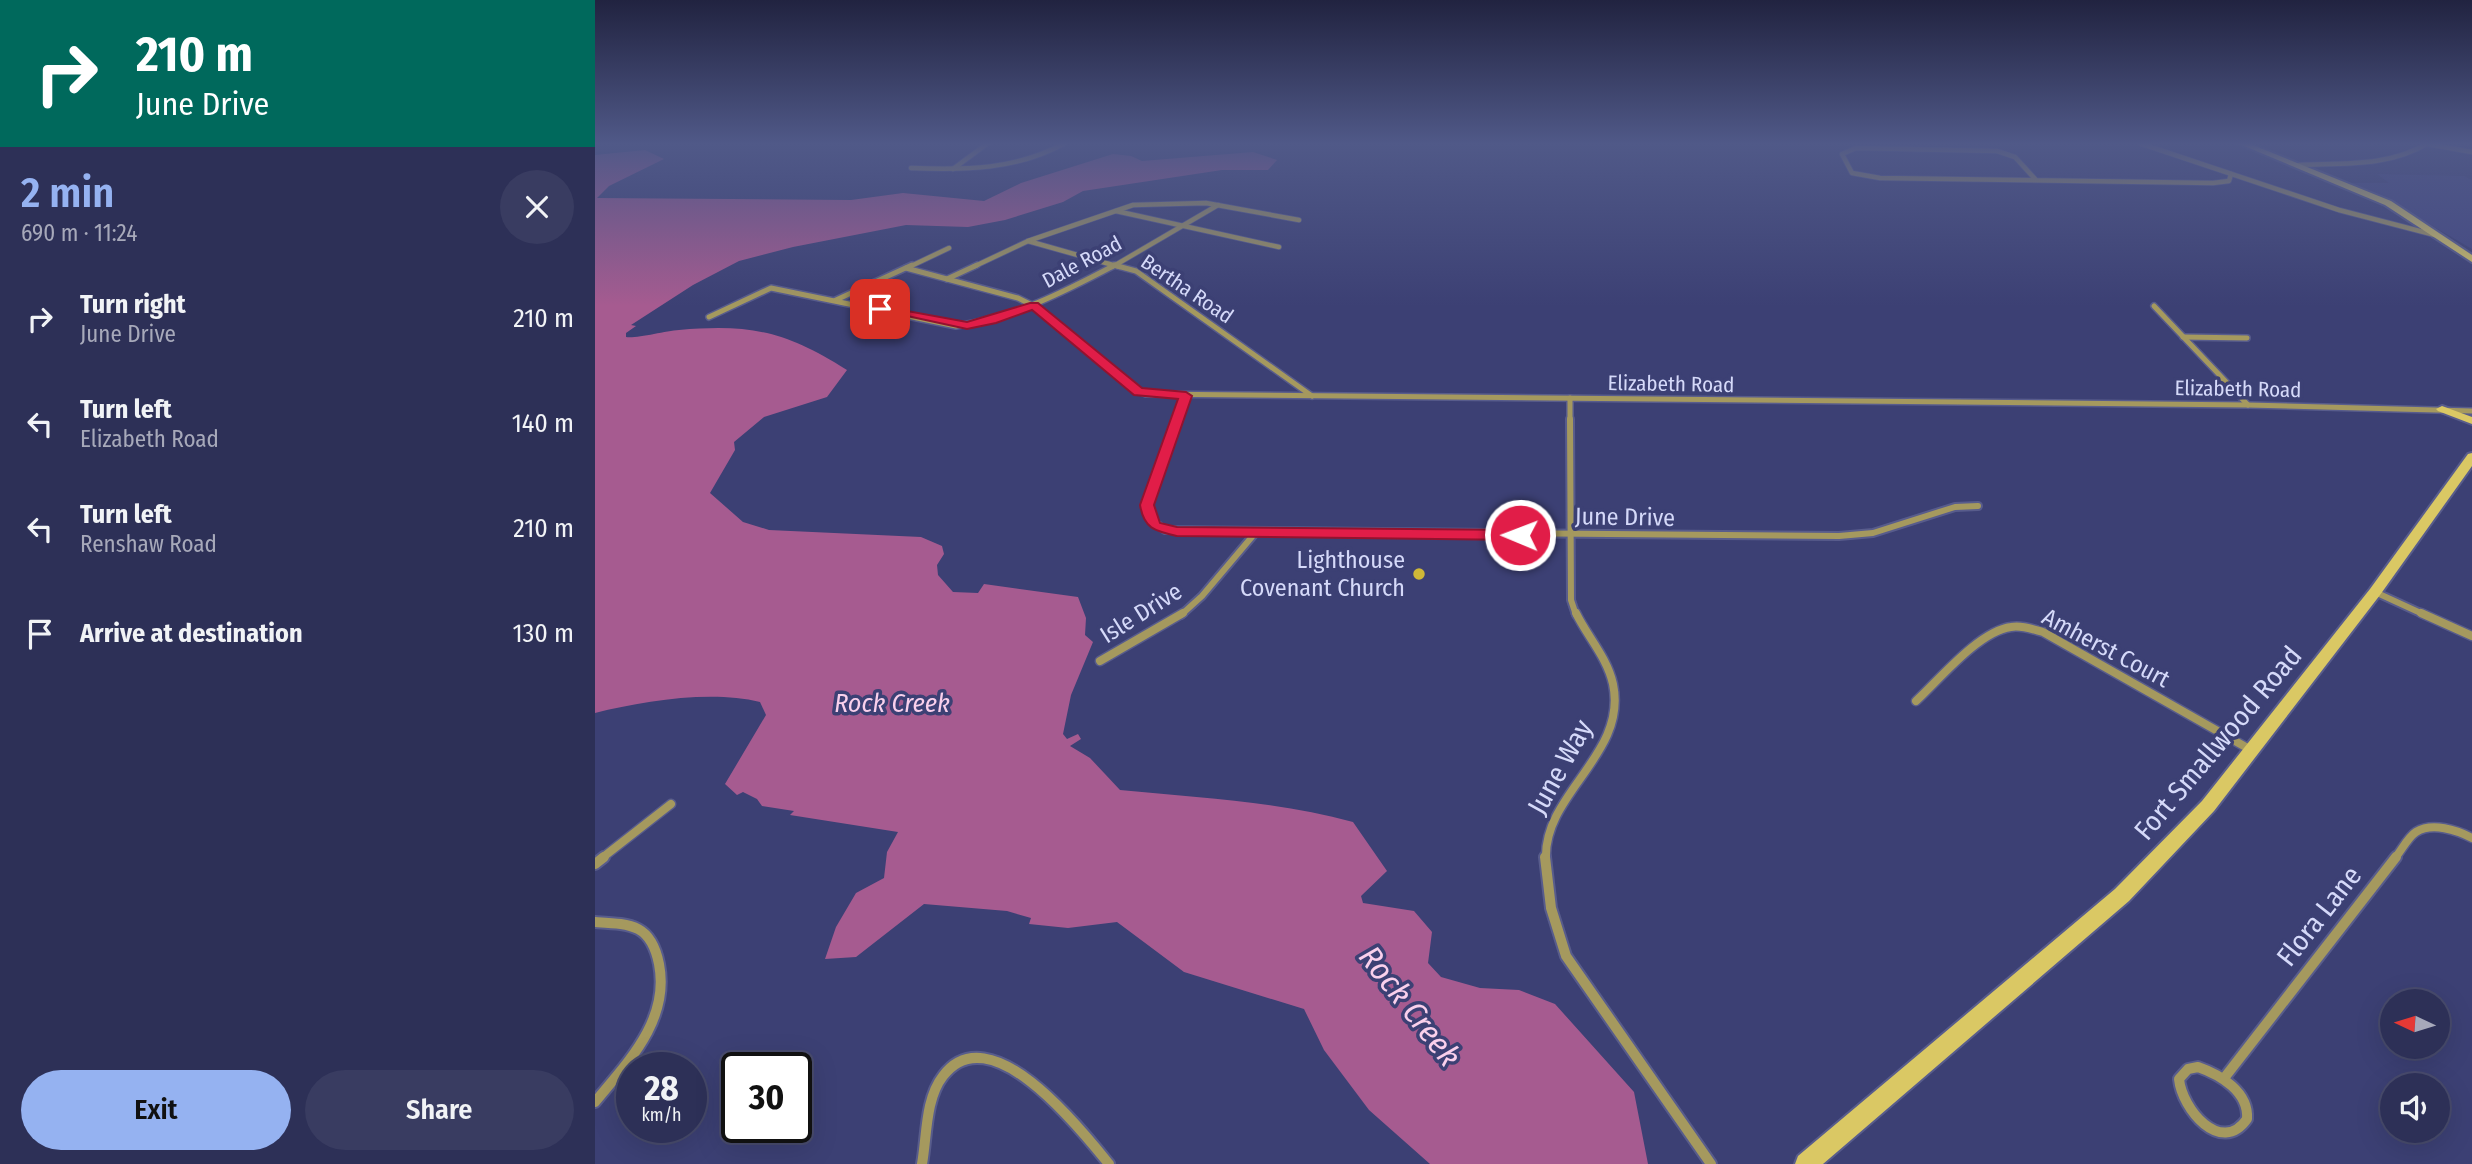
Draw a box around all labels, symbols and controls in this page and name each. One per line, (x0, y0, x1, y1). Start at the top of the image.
text: 210 m (136, 25, 253, 84)
icon: right (21, 28, 112, 119)
text: June Drive (136, 85, 269, 123)
text: 2 min (21, 168, 114, 218)
button: close (500, 170, 574, 244)
text: 690 m · 11:24 (21, 219, 137, 247)
street label: Dale Road (1038, 230, 1126, 294)
street label: Bertha Road (1136, 249, 1238, 329)
pin (850, 279, 910, 339)
text: Turn right (80, 289, 186, 320)
icon: arrive (861, 290, 899, 328)
icon: right (21, 300, 59, 338)
text: 210 m (513, 303, 574, 334)
text: June Drive (80, 320, 176, 348)
street label: Elizabeth Road (1607, 370, 1735, 398)
street label: Elizabeth Road (2174, 375, 2302, 403)
text: Turn left (80, 394, 172, 425)
icon: left (21, 405, 59, 443)
text: 140 m (512, 408, 574, 439)
text: Elizabeth Road (80, 425, 219, 453)
position arrow (1483, 498, 1557, 572)
text: Turn left (80, 499, 172, 530)
street label: June Drive (1575, 502, 1675, 532)
icon: left (21, 510, 59, 548)
text: 210 m (513, 513, 574, 544)
text: Renshaw Road (80, 530, 217, 558)
place label: Lighthouse Covenant Church (1240, 546, 1405, 602)
marker: Lighthouse Covenant Church (1411, 566, 1427, 582)
street label: Isle Drive (1095, 577, 1187, 649)
street label: Amherst Court (2037, 603, 2175, 693)
icon: arrive (21, 615, 59, 653)
text: Arrive at destination (80, 618, 303, 649)
text: 130 m (512, 618, 574, 649)
street label: Fort Smallwood Road (2127, 639, 2309, 847)
water label: Rock Creek (834, 688, 950, 719)
street label: June Way (1521, 713, 1600, 820)
street label: Flora Lane (2270, 859, 2368, 973)
water label: Rock Creek (1351, 938, 1469, 1074)
north arrow (2380, 989, 2450, 1059)
map controls (2380, 989, 2450, 1143)
speed limit sign: 30 (721, 1052, 812, 1143)
text: 28 (644, 1067, 679, 1109)
button: Exit (21, 1070, 291, 1150)
button: Share (305, 1070, 574, 1150)
button: sound (2380, 1073, 2450, 1143)
text: km/h (641, 1104, 682, 1126)

